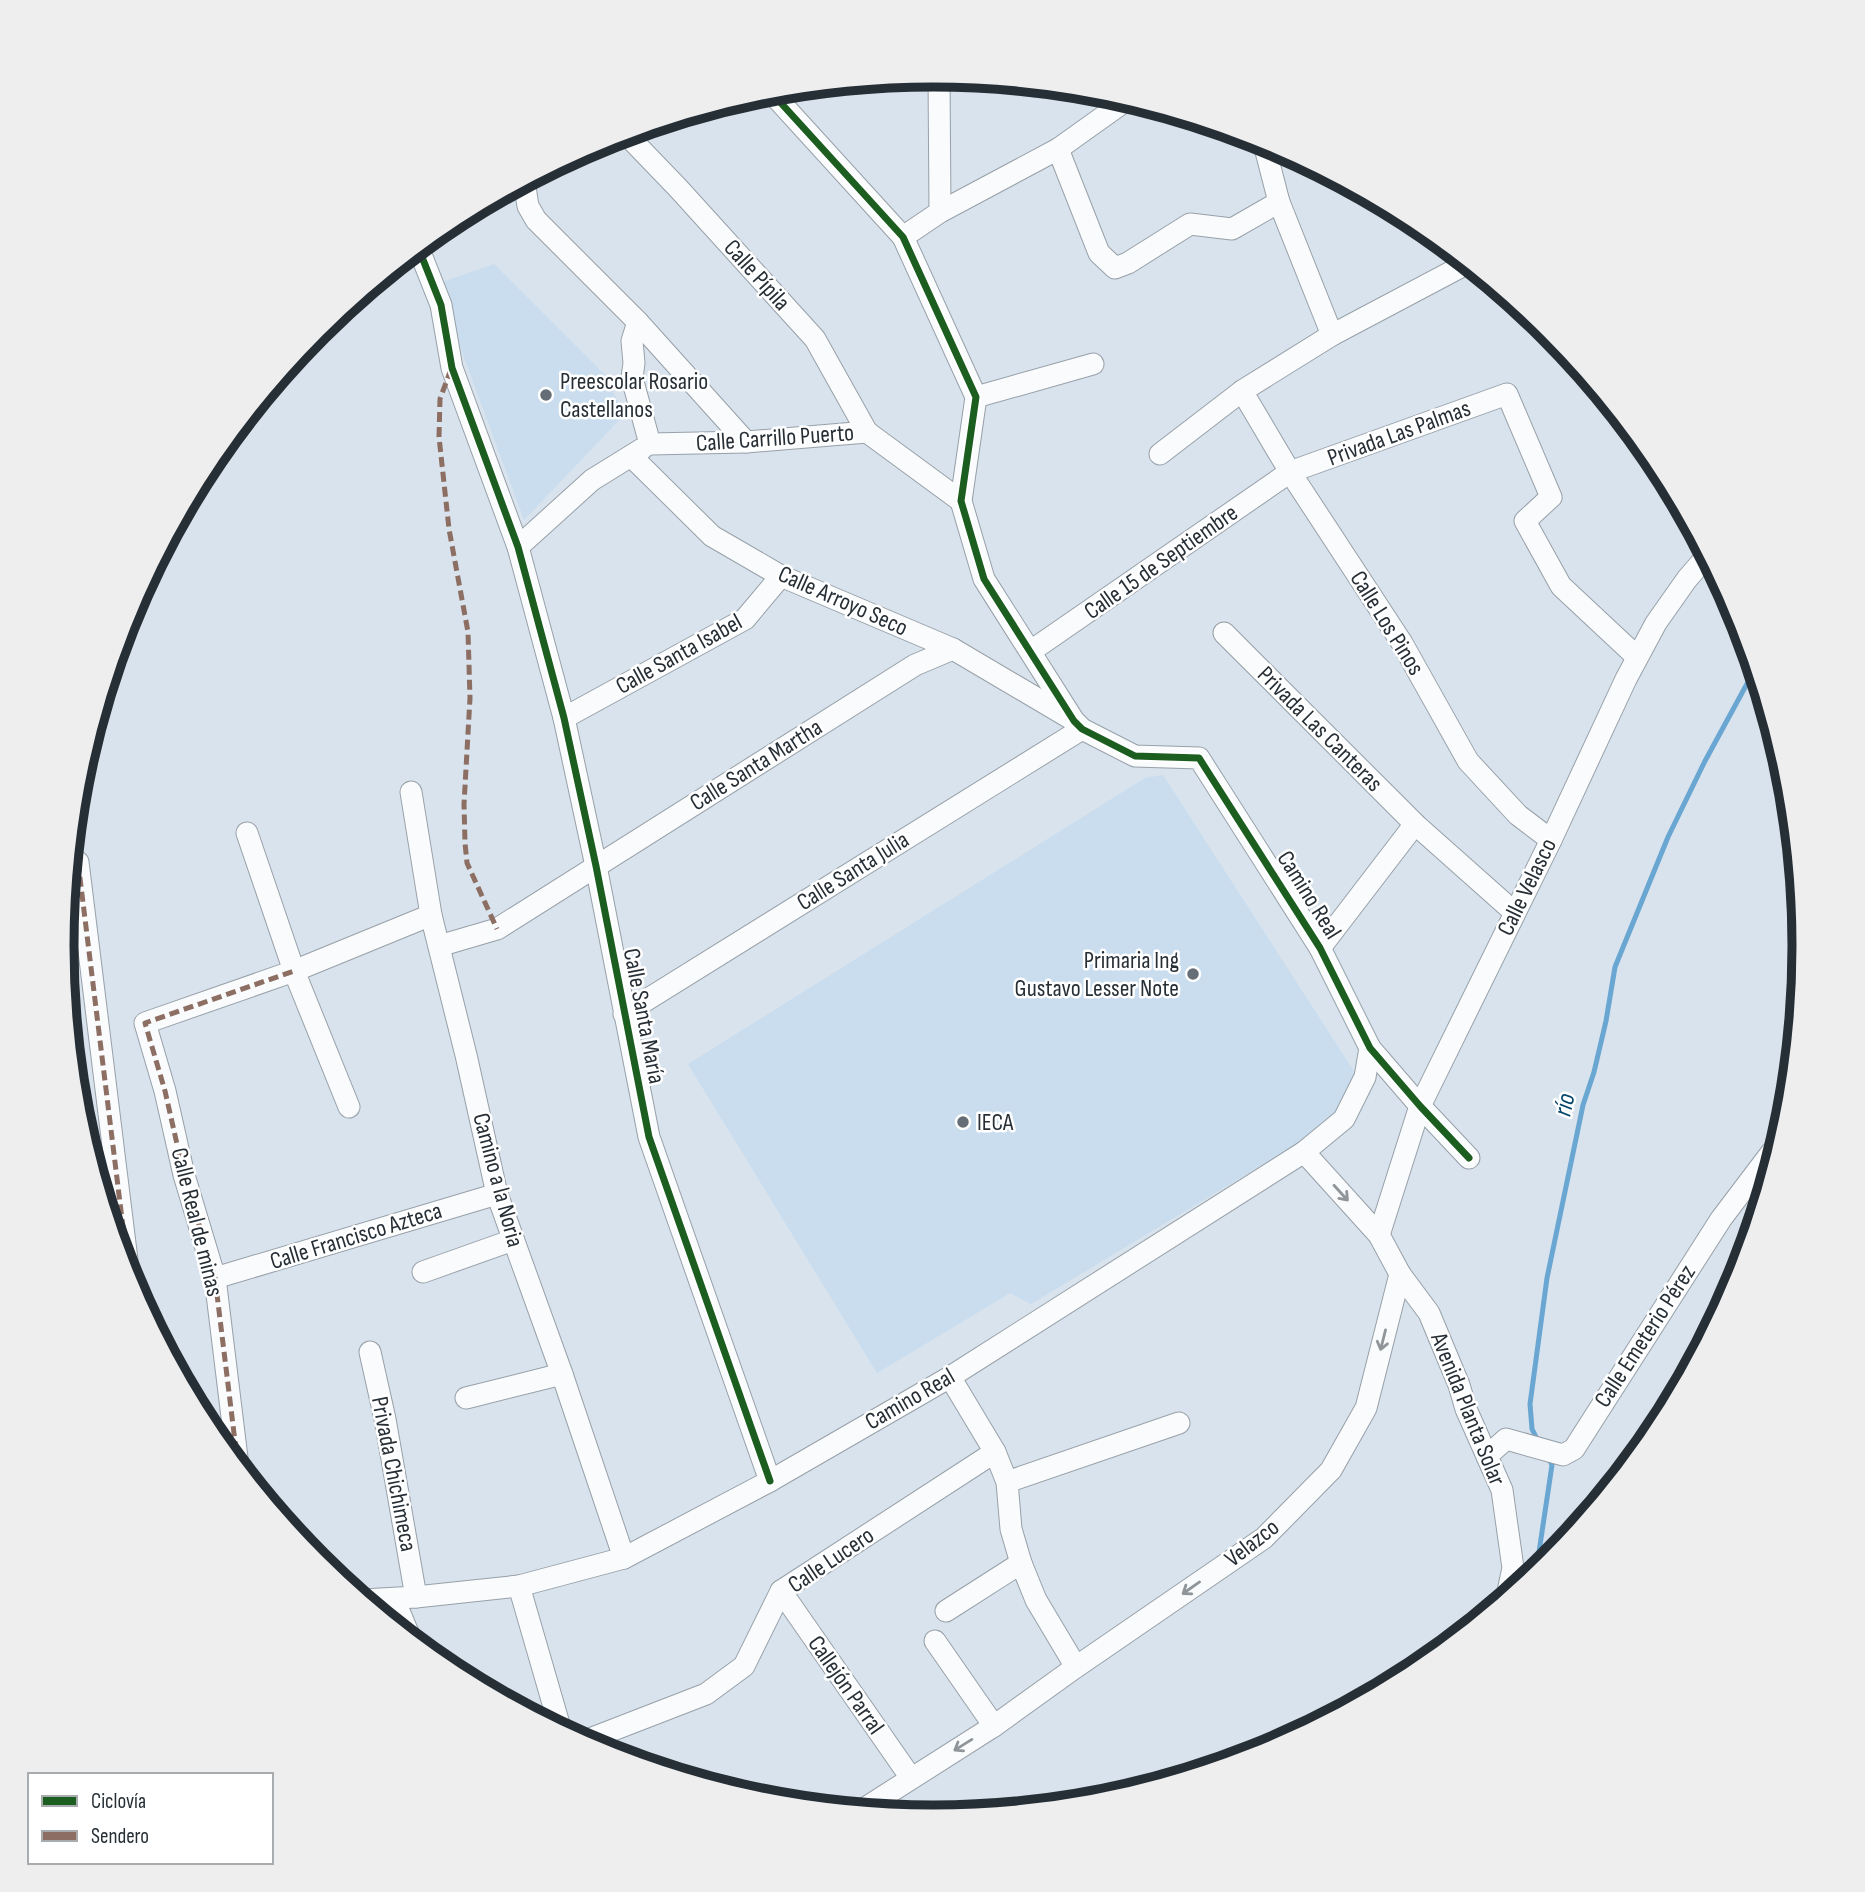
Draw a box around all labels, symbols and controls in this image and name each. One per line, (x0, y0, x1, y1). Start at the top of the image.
street label: Calle Pípila (718, 234, 796, 316)
place label: Preescolar Rosario Castellanos (560, 367, 708, 424)
marker: Preescolar Rosario Castellanos (538, 387, 554, 403)
street label: Privada Las Palmas (1324, 394, 1474, 472)
street label: Calle Carrillo Puerto (695, 418, 855, 458)
street label: Calle 15 de Septiembre (1079, 498, 1243, 626)
street label: Calle Arroyo Seco (774, 559, 912, 643)
street label: Calle Los Pinos (1344, 566, 1430, 680)
street label: Calle Santa Isabel (611, 607, 747, 701)
street label: Privada Las Canteras (1251, 660, 1389, 798)
street label: Calle Santa Martha (684, 713, 828, 817)
street label: Calle Santa Julia (792, 825, 914, 917)
street label: Calle Velasco (1491, 834, 1563, 940)
street label: Camino Real (1271, 846, 1347, 944)
street label: Calle Santa María (617, 946, 671, 1086)
place label: Primaria Ing Gustavo Lesser Note (1015, 946, 1179, 1003)
marker: Primaria Ing Gustavo Lesser Note (1185, 966, 1201, 982)
water label: río (1547, 1090, 1583, 1119)
place label: IECA (977, 1108, 1014, 1137)
street label: Camino a la Noria (466, 1110, 530, 1250)
marker: IECA (955, 1114, 971, 1130)
street label: Calle Real de minas (165, 1145, 229, 1299)
one-way arrow (1333, 1184, 1350, 1201)
street label: Calle Francisco Azteca (267, 1196, 445, 1276)
street label: Calle Emeterio Pérez (1588, 1259, 1702, 1413)
one-way arrow (1376, 1328, 1389, 1351)
street label: Avenida Planta Solar (1424, 1328, 1512, 1490)
street label: Camino Real (860, 1362, 960, 1436)
street label: Privada Chichimeca (365, 1394, 423, 1554)
street label: Velazco (1219, 1513, 1285, 1573)
street label: Calle Lucero (783, 1521, 879, 1599)
one-way arrow (1182, 1581, 1201, 1595)
street label: Callejón Parral (802, 1630, 890, 1740)
one-way arrow (954, 1739, 974, 1753)
legend (28, 1773, 273, 1864)
text: Ciclovía (91, 1789, 146, 1814)
text: Sendero (91, 1824, 149, 1849)

